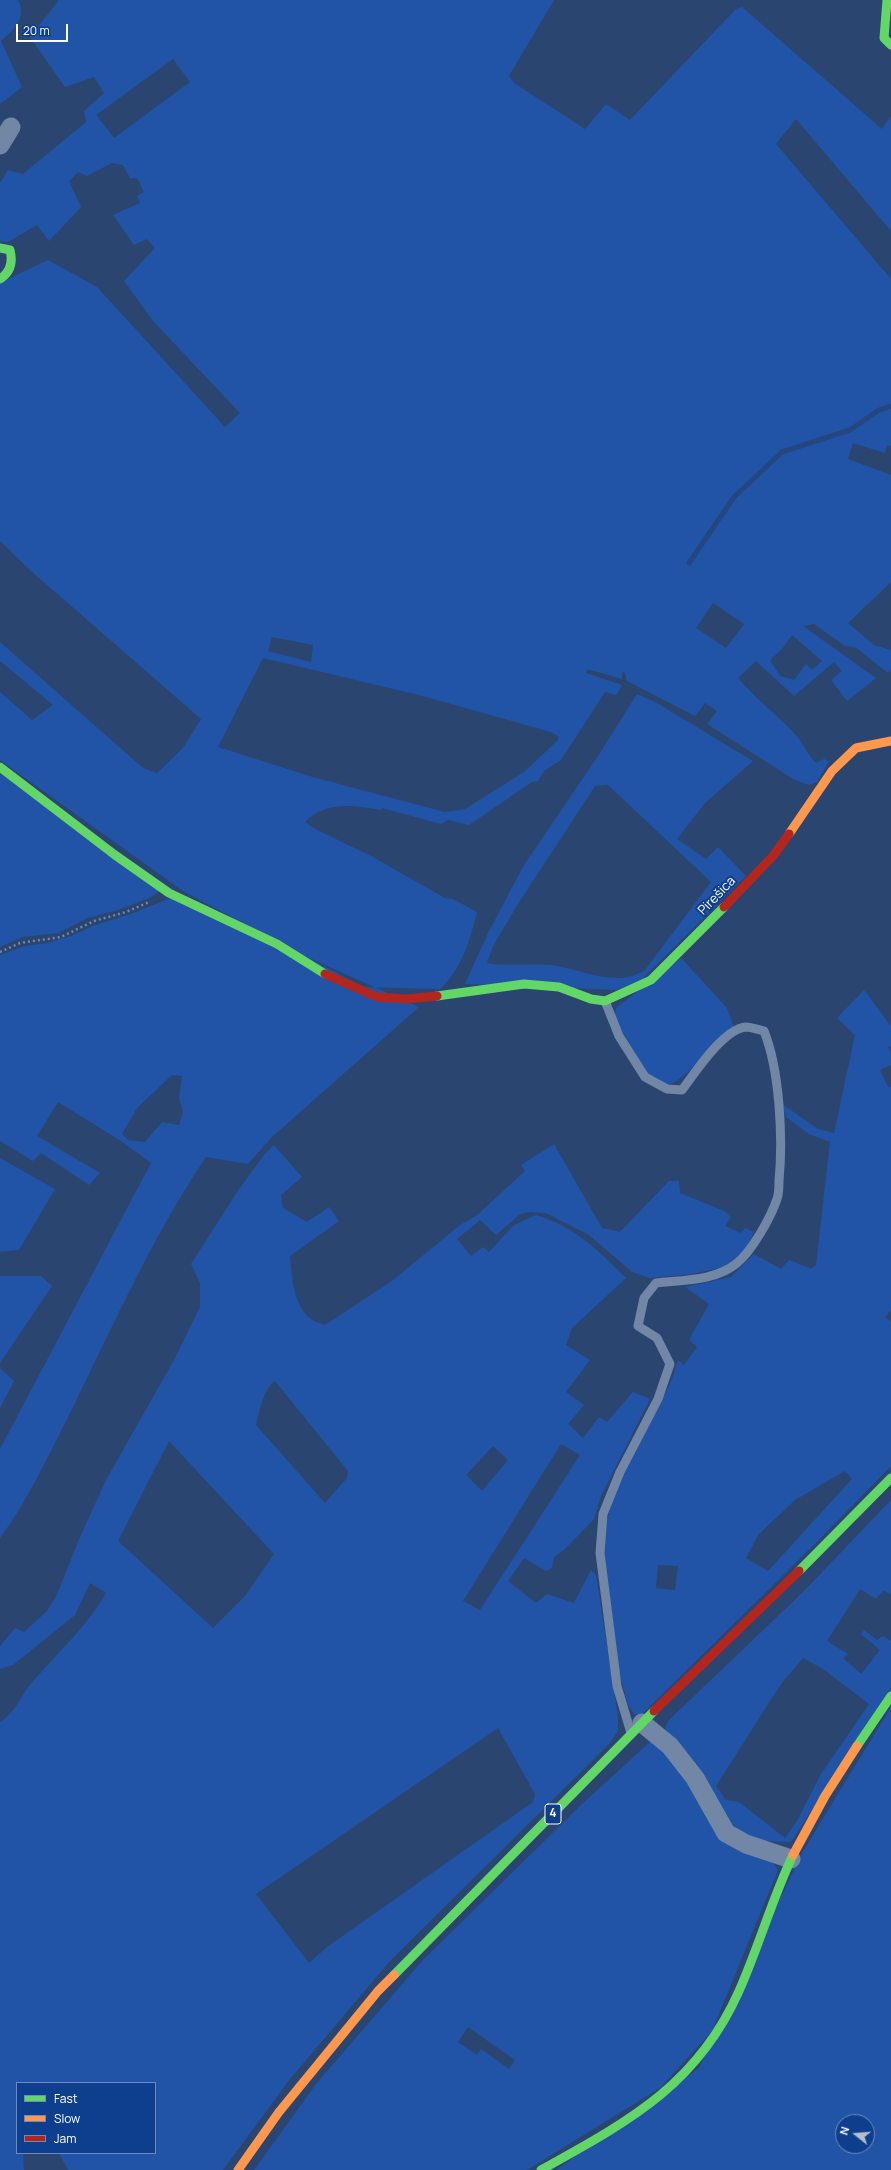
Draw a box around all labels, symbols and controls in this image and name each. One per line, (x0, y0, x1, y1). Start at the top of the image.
scale bar (18, 16, 70, 42)
text: 20 m (23, 22, 50, 39)
street label: Pirešica (695, 874, 739, 918)
road number: 4 (545, 1804, 561, 1824)
legend (16, 2082, 156, 2154)
text: Fast (54, 2090, 78, 2107)
text: Slow (54, 2110, 80, 2127)
north arrow (835, 2114, 875, 2154)
text: N (836, 2125, 852, 2137)
text: Jam (54, 2130, 76, 2147)

